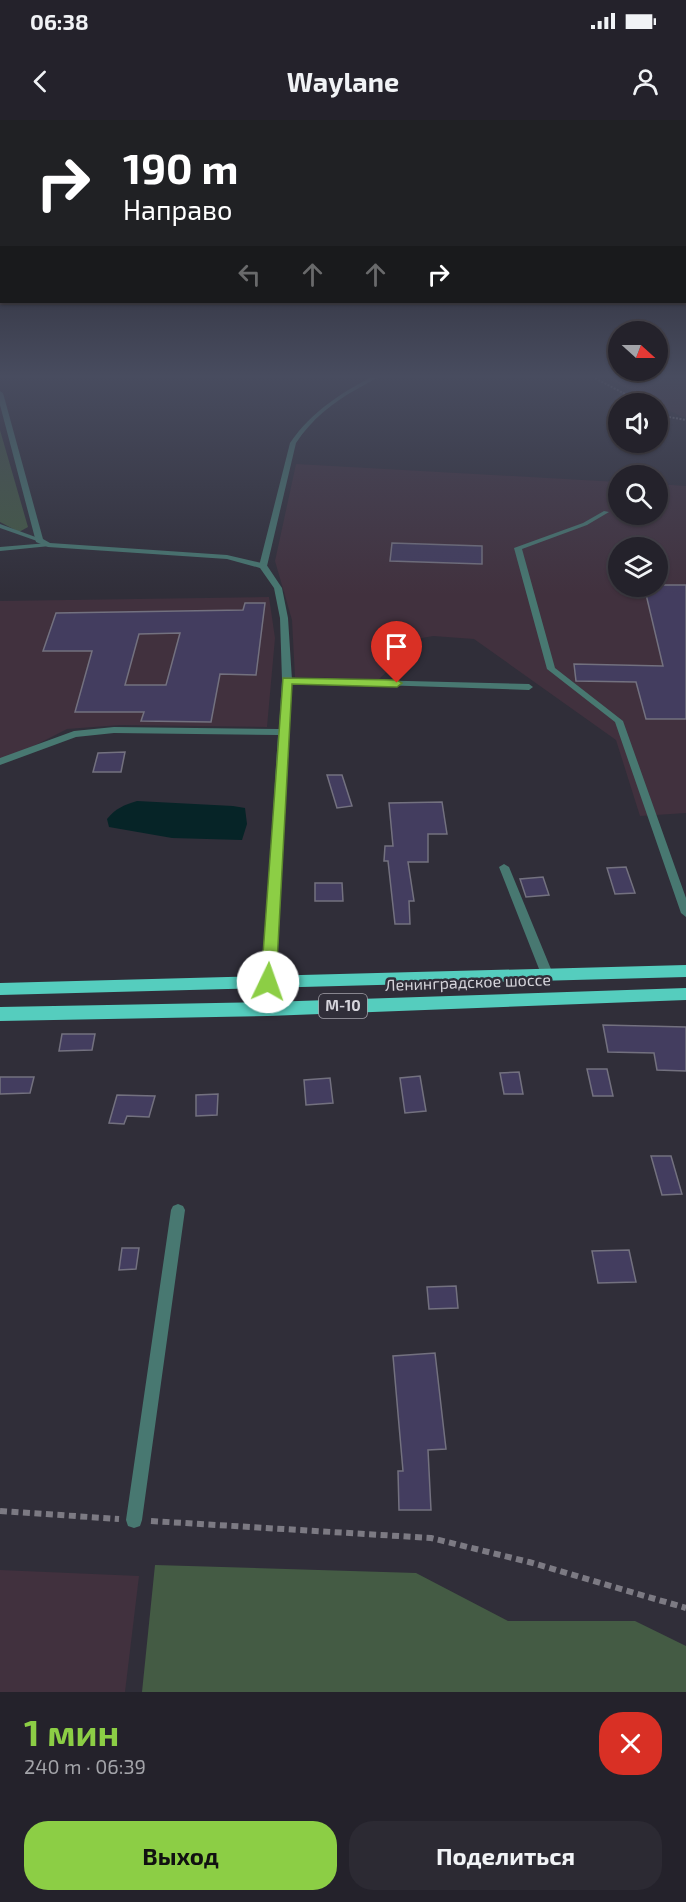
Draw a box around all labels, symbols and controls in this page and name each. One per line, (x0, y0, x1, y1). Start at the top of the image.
text: 06:38 (30, 8, 89, 34)
icon: back (24, 65, 57, 98)
text: Waylane (287, 65, 399, 97)
icon: person (629, 65, 662, 98)
text: 190 m (123, 142, 239, 192)
icon: right (24, 144, 102, 222)
text: Направо (123, 193, 232, 225)
icon: left (233, 258, 266, 291)
icon: ahead (296, 258, 329, 291)
icon: ahead (359, 258, 392, 291)
icon: right (422, 258, 455, 291)
north arrow (608, 321, 668, 381)
map controls (608, 321, 668, 597)
button: sound (608, 393, 668, 453)
button: search (608, 465, 668, 525)
button: layers (608, 537, 668, 597)
pin (371, 621, 422, 683)
icon: arrive (380, 630, 413, 663)
position arrow (236, 950, 300, 1014)
street label: Ленинградское шоссе (385, 969, 551, 994)
road number: М-10 (319, 994, 367, 1018)
text: 1 мин (24, 1710, 119, 1753)
button: close (599, 1712, 662, 1775)
text: 240 m · 06:39 (24, 1754, 146, 1778)
button: Выход (24, 1821, 337, 1890)
button: Поделиться (349, 1821, 662, 1890)

